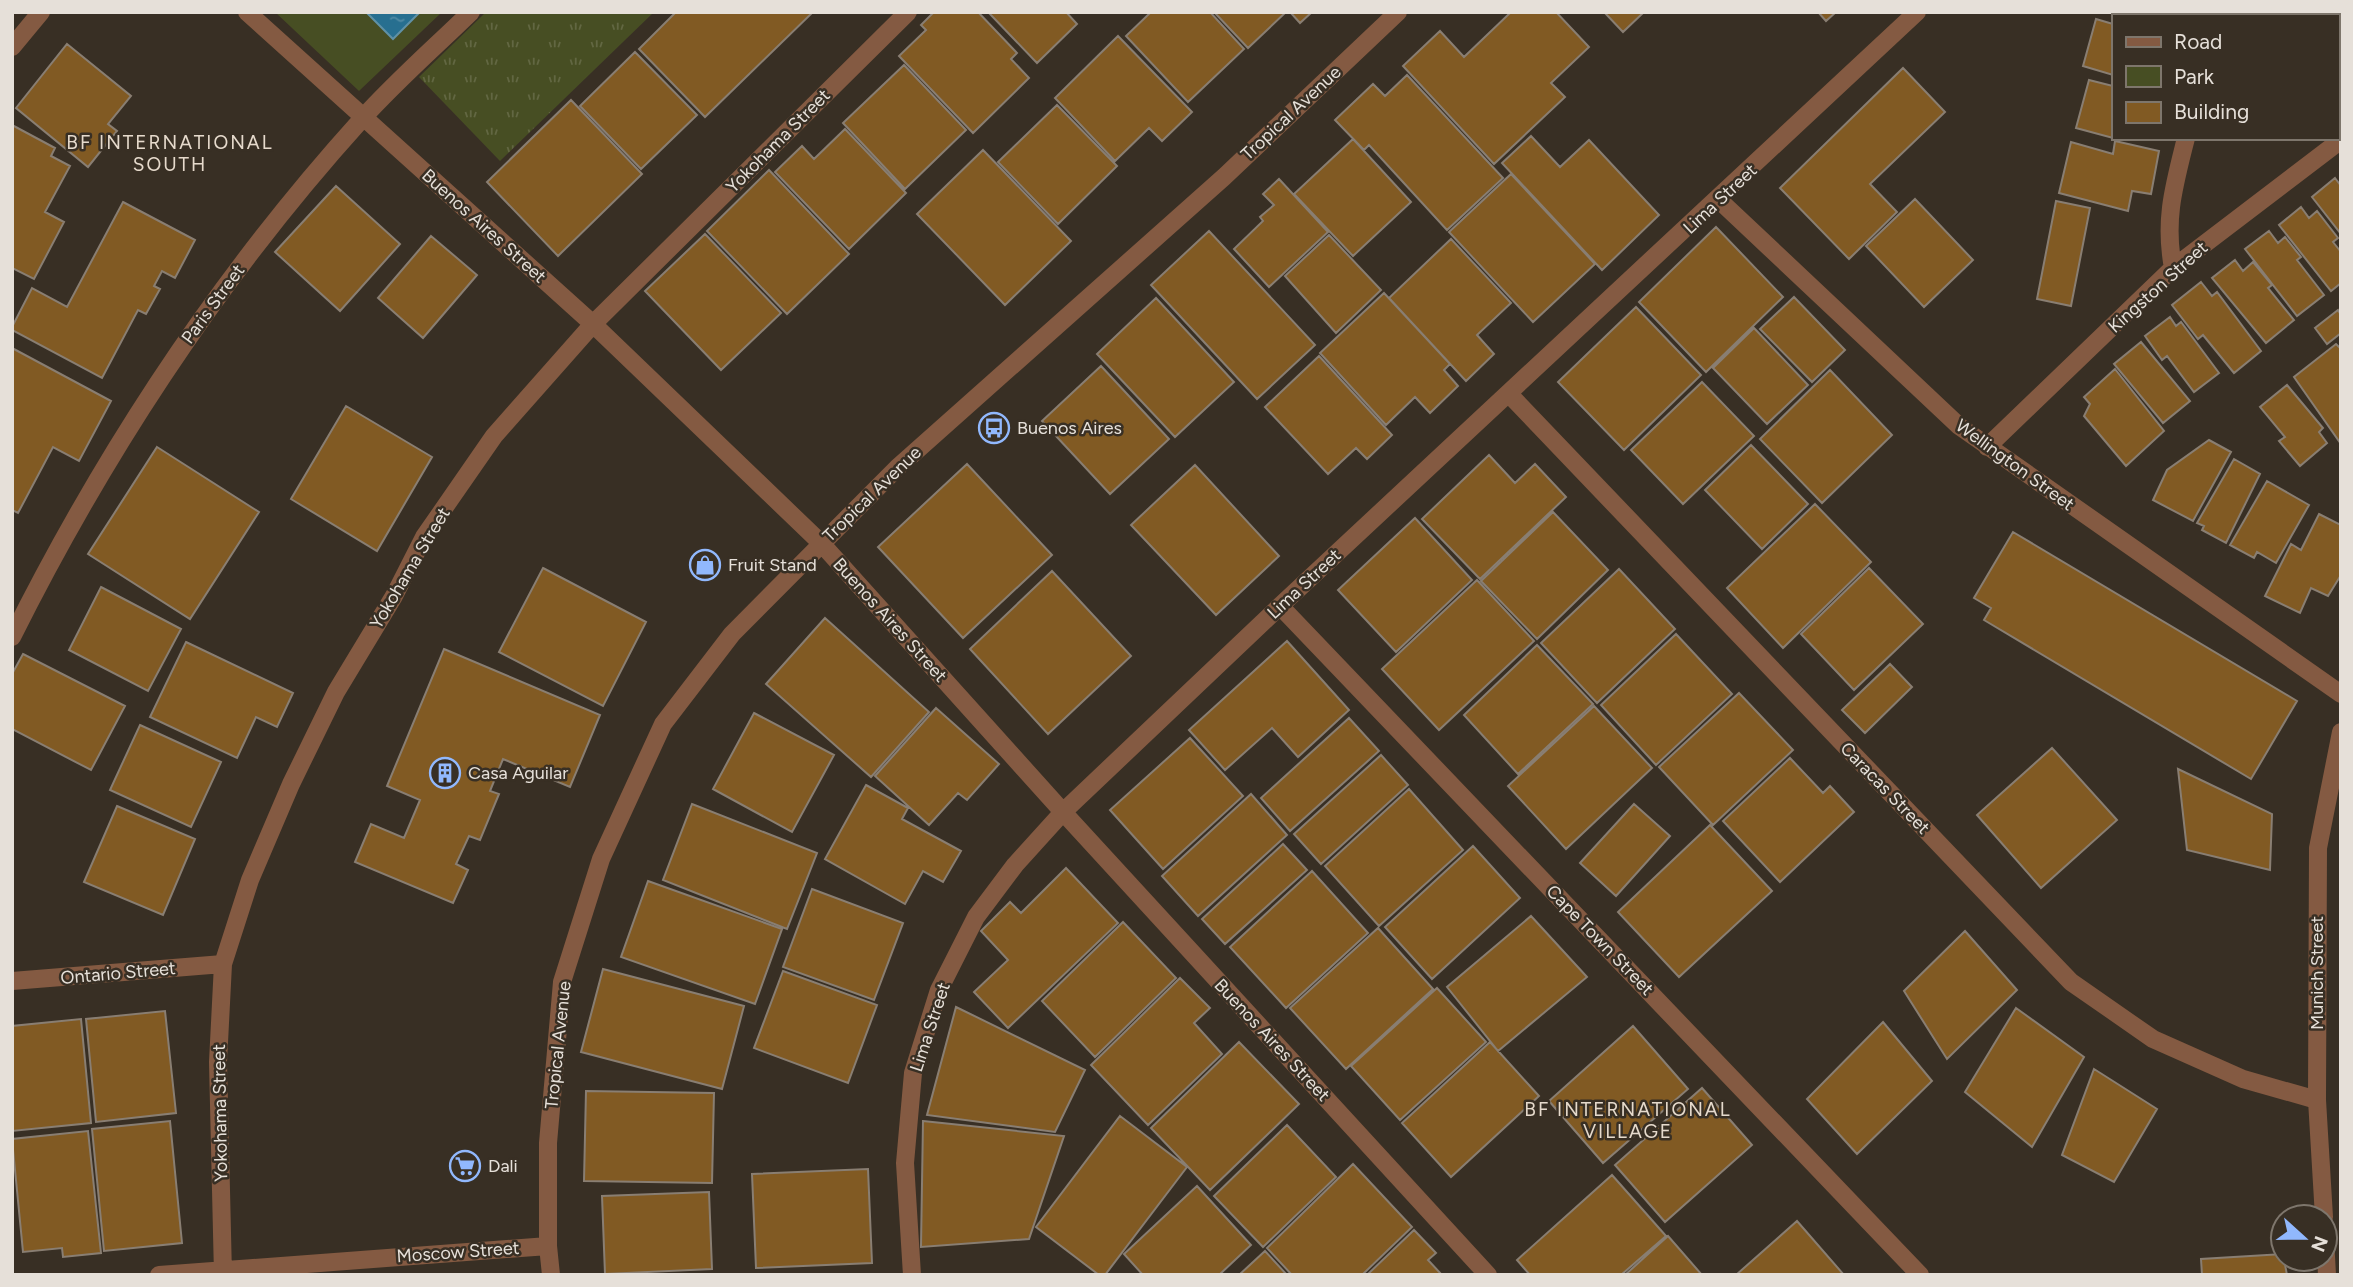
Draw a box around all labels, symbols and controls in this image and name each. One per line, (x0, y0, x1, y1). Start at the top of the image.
legend (2112, 14, 2339, 140)
text: Road (2174, 29, 2222, 54)
street label: Tropical Avenue (1236, 61, 1346, 165)
text: Park (2174, 64, 2215, 89)
street label: Yokohama Street (722, 84, 835, 197)
text: Building (2174, 99, 2249, 124)
district label: BF INTERNATIONAL SOUTH (66, 131, 274, 176)
street label: Lima Street (1679, 159, 1762, 239)
street label: Buenos Aires Street (417, 164, 551, 288)
street label: Kingston Street (2104, 236, 2212, 337)
street label: Paris Street (177, 260, 249, 348)
bus stop icon: Buenos Aires (977, 411, 1011, 445)
street label: Wellington Street (1951, 415, 2079, 516)
place label: Buenos Aires (1017, 417, 1122, 439)
street label: Tropical Avenue (818, 441, 926, 547)
street label: Yokohama Street (365, 503, 455, 633)
street label: Lima Street (1263, 544, 1346, 624)
shop icon: Fruit Stand (688, 548, 722, 582)
street label: Buenos Aires Street (828, 553, 952, 687)
place label: Fruit Stand (728, 554, 817, 576)
street label: Caracas Street (1836, 737, 1935, 839)
building icon: Casa Aguilar (428, 756, 462, 790)
place label: Casa Aguilar (468, 762, 568, 784)
street label: Cape Town Street (1542, 880, 1658, 1000)
street label: Munich Street (2306, 916, 2328, 1030)
street label: Ontario Street (60, 957, 177, 989)
street label: Buenos Aires Street (1209, 974, 1335, 1106)
street label: Lima Street (905, 979, 955, 1075)
street label: Tropical Avenue (540, 980, 576, 1110)
street label: Yokohama Street (208, 1044, 232, 1182)
district label: BF INTERNATIONAL VILLAGE (1524, 1098, 1732, 1143)
supermarket icon: Dali (448, 1149, 482, 1183)
place label: Dali (488, 1155, 518, 1177)
north arrow (2269, 1203, 2339, 1273)
text: N (2306, 1233, 2333, 1255)
street label: Moscow Street (396, 1237, 520, 1267)

